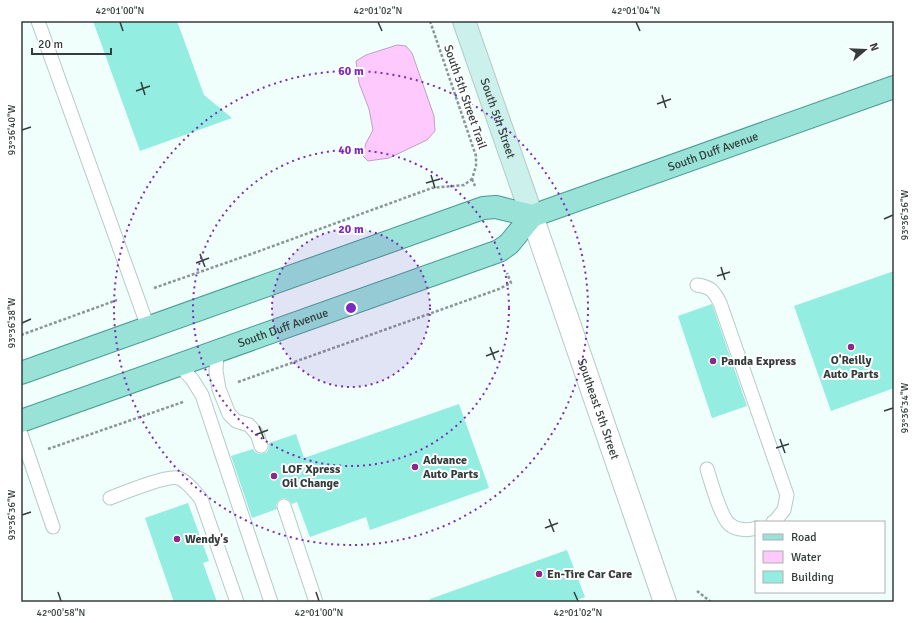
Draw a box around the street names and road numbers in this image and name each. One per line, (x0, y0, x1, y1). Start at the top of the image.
street label: South 5th Street Trail (440, 43, 490, 151)
street label: South 5th Street (477, 76, 519, 160)
street label: South Duff Avenue (666, 128, 760, 175)
street label: South Duff Avenue (236, 305, 330, 351)
street label: Southeast 5th Street (574, 356, 623, 461)

